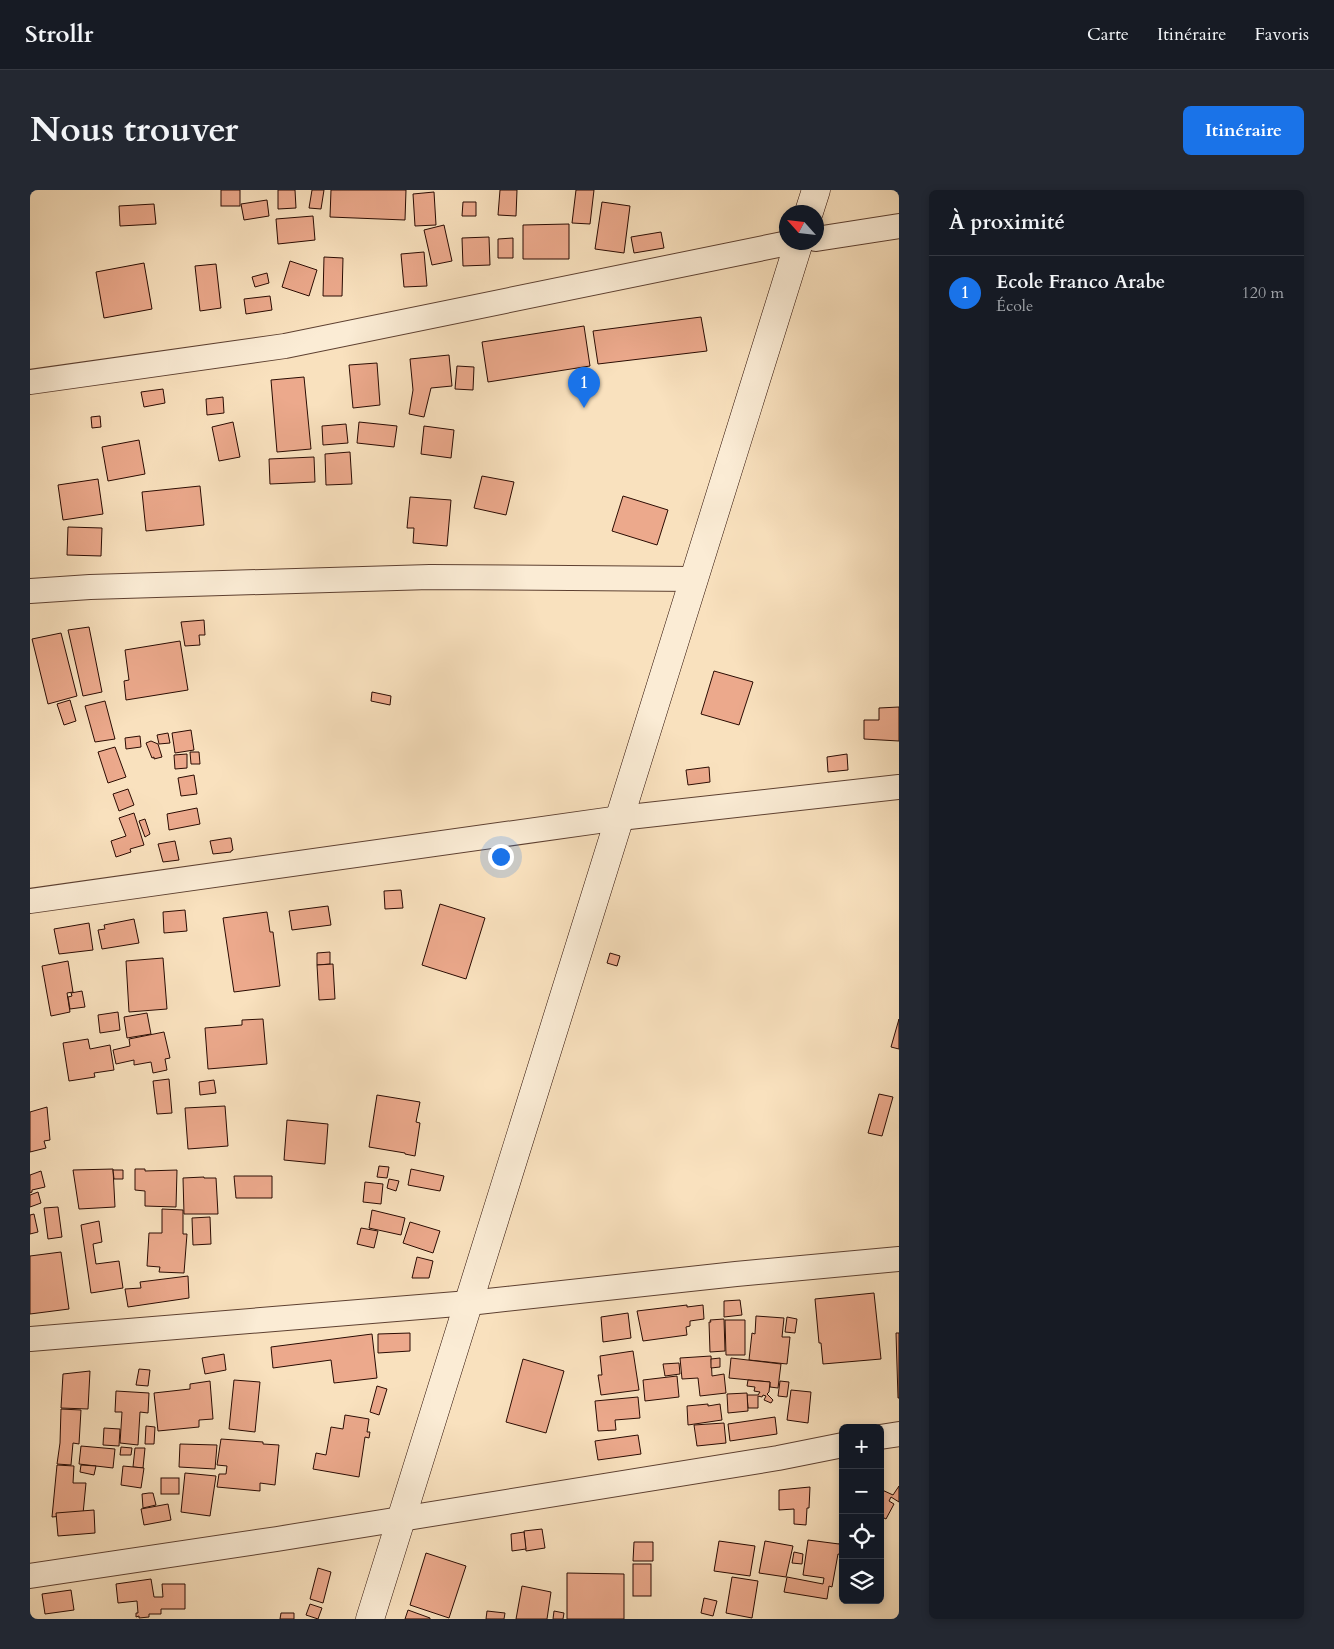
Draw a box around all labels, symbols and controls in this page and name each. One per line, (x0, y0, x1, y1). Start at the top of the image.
text: Strollr (25, 18, 93, 51)
text: Carte (1087, 22, 1129, 47)
text: Itinéraire (1157, 22, 1226, 47)
text: Favoris (1254, 22, 1309, 47)
text: Nous trouver (30, 106, 238, 154)
button: Itinéraire (1183, 106, 1304, 155)
north arrow (779, 205, 824, 250)
text: À proximité (949, 208, 1065, 237)
text: Ecole Franco Arabe (996, 269, 1165, 295)
text: 1 (961, 282, 969, 304)
text: 120 m (1242, 282, 1284, 304)
text: École (996, 295, 1033, 317)
pin: 1 (568, 367, 600, 408)
your location (488, 844, 514, 870)
map controls (839, 1424, 884, 1604)
button: + (839, 1424, 884, 1469)
button: − (839, 1469, 884, 1514)
button: locate (839, 1514, 884, 1559)
button: layers (839, 1559, 884, 1604)

